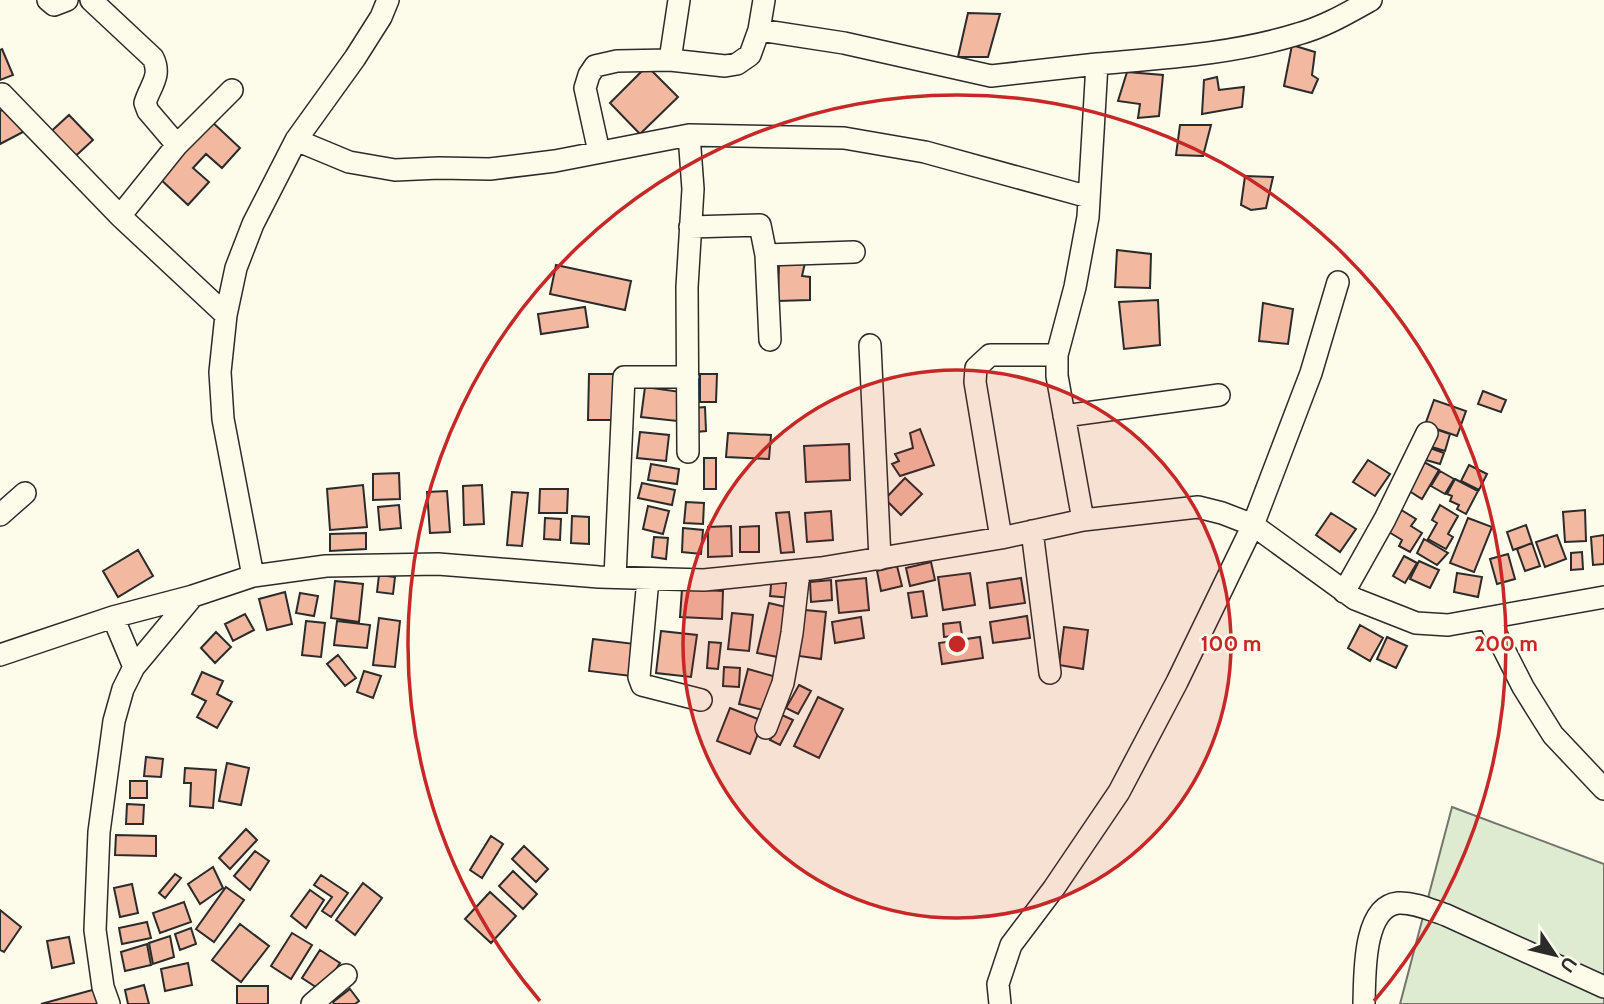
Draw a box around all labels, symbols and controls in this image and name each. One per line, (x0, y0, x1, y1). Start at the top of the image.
text: 100 m (1201, 631, 1261, 656)
text: 200 m (1474, 631, 1538, 656)
centre of rings (945, 632, 969, 656)
north arrow (1520, 920, 1590, 990)
text: U (1555, 952, 1582, 977)

